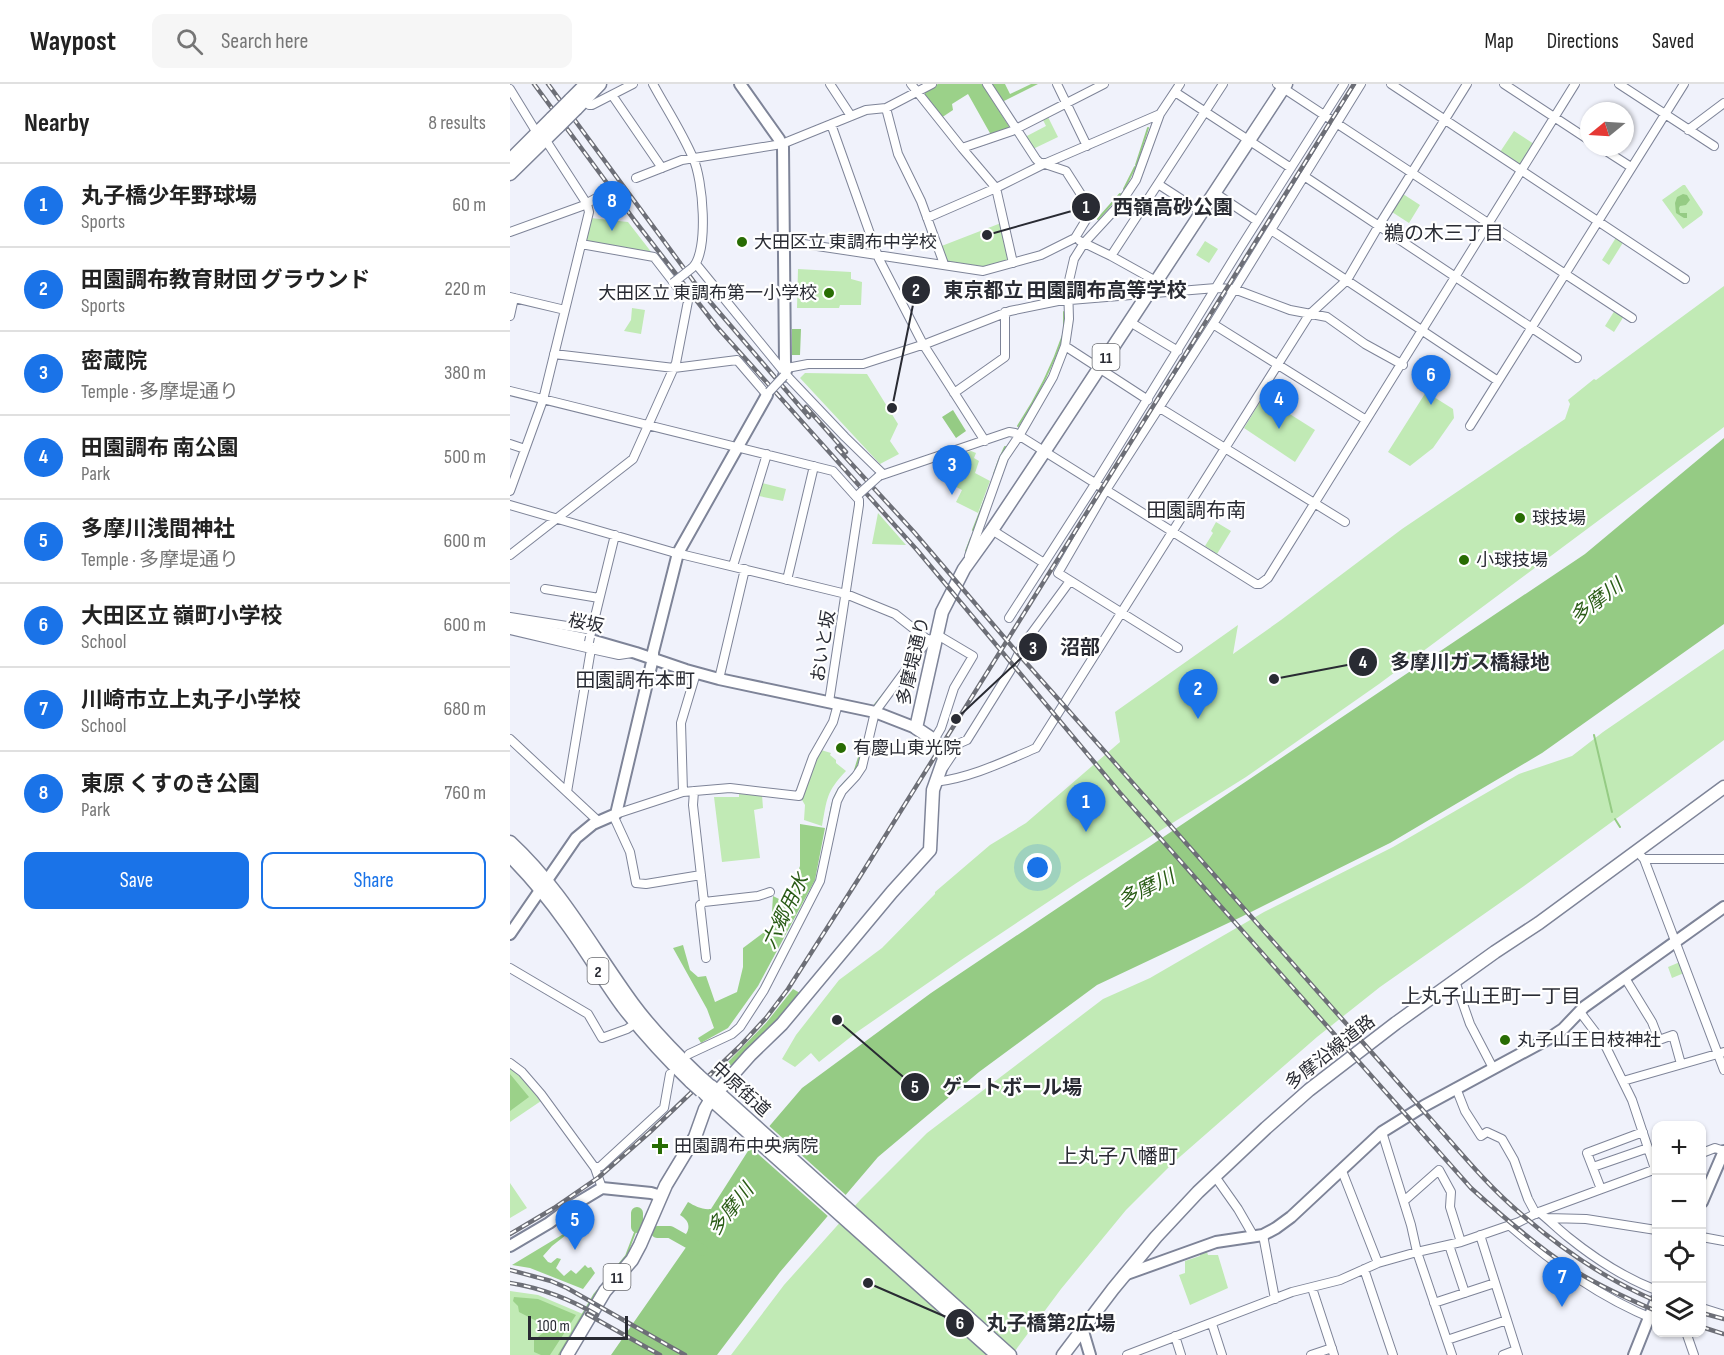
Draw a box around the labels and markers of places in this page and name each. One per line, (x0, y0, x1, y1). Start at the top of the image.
pin: 8 (592, 182, 632, 231)
callout: 西嶺高砂公園 (1071, 188, 1245, 226)
place label: 大田区立 東調布中学校 (754, 232, 937, 253)
marker: 大田区立 東調布中学校 (735, 235, 749, 249)
callout: 東京都立 田園調布高等学校 (901, 271, 1198, 309)
place label: 大田区立 東調布第一小学校 (598, 283, 817, 304)
marker: 大田区立 東調布第一小学校 (822, 286, 836, 300)
pin: 6 (1412, 356, 1450, 405)
pin: 4 (1260, 380, 1298, 429)
pin: 3 (932, 446, 972, 495)
place label: 球技場 (1532, 508, 1586, 529)
marker: 球技場 (1513, 511, 1527, 525)
place label: 小球技場 (1476, 550, 1548, 571)
marker: 小球技場 (1457, 553, 1471, 567)
callout: 沼部 (1018, 628, 1112, 666)
callout: 多摩川ガス橋緑地 (1348, 643, 1562, 681)
pin: 2 (1178, 670, 1218, 719)
place label: 有慶山東光院 (853, 738, 961, 759)
marker: 有慶山東光院 (834, 741, 848, 755)
pin: 1 (1066, 782, 1106, 832)
place label: 丸子山王日枝神社 (1517, 1030, 1661, 1051)
marker: 丸子山王日枝神社 (1498, 1033, 1512, 1047)
callout: ゲートボール場 (900, 1068, 1094, 1106)
place label: 田園調布中央病院 (674, 1136, 818, 1157)
marker: 田園調布中央病院 (651, 1137, 669, 1155)
pin: 5 (556, 1200, 594, 1250)
pin: 7 (1542, 1258, 1582, 1307)
callout: 丸子橋第2広場 (945, 1304, 1128, 1342)

